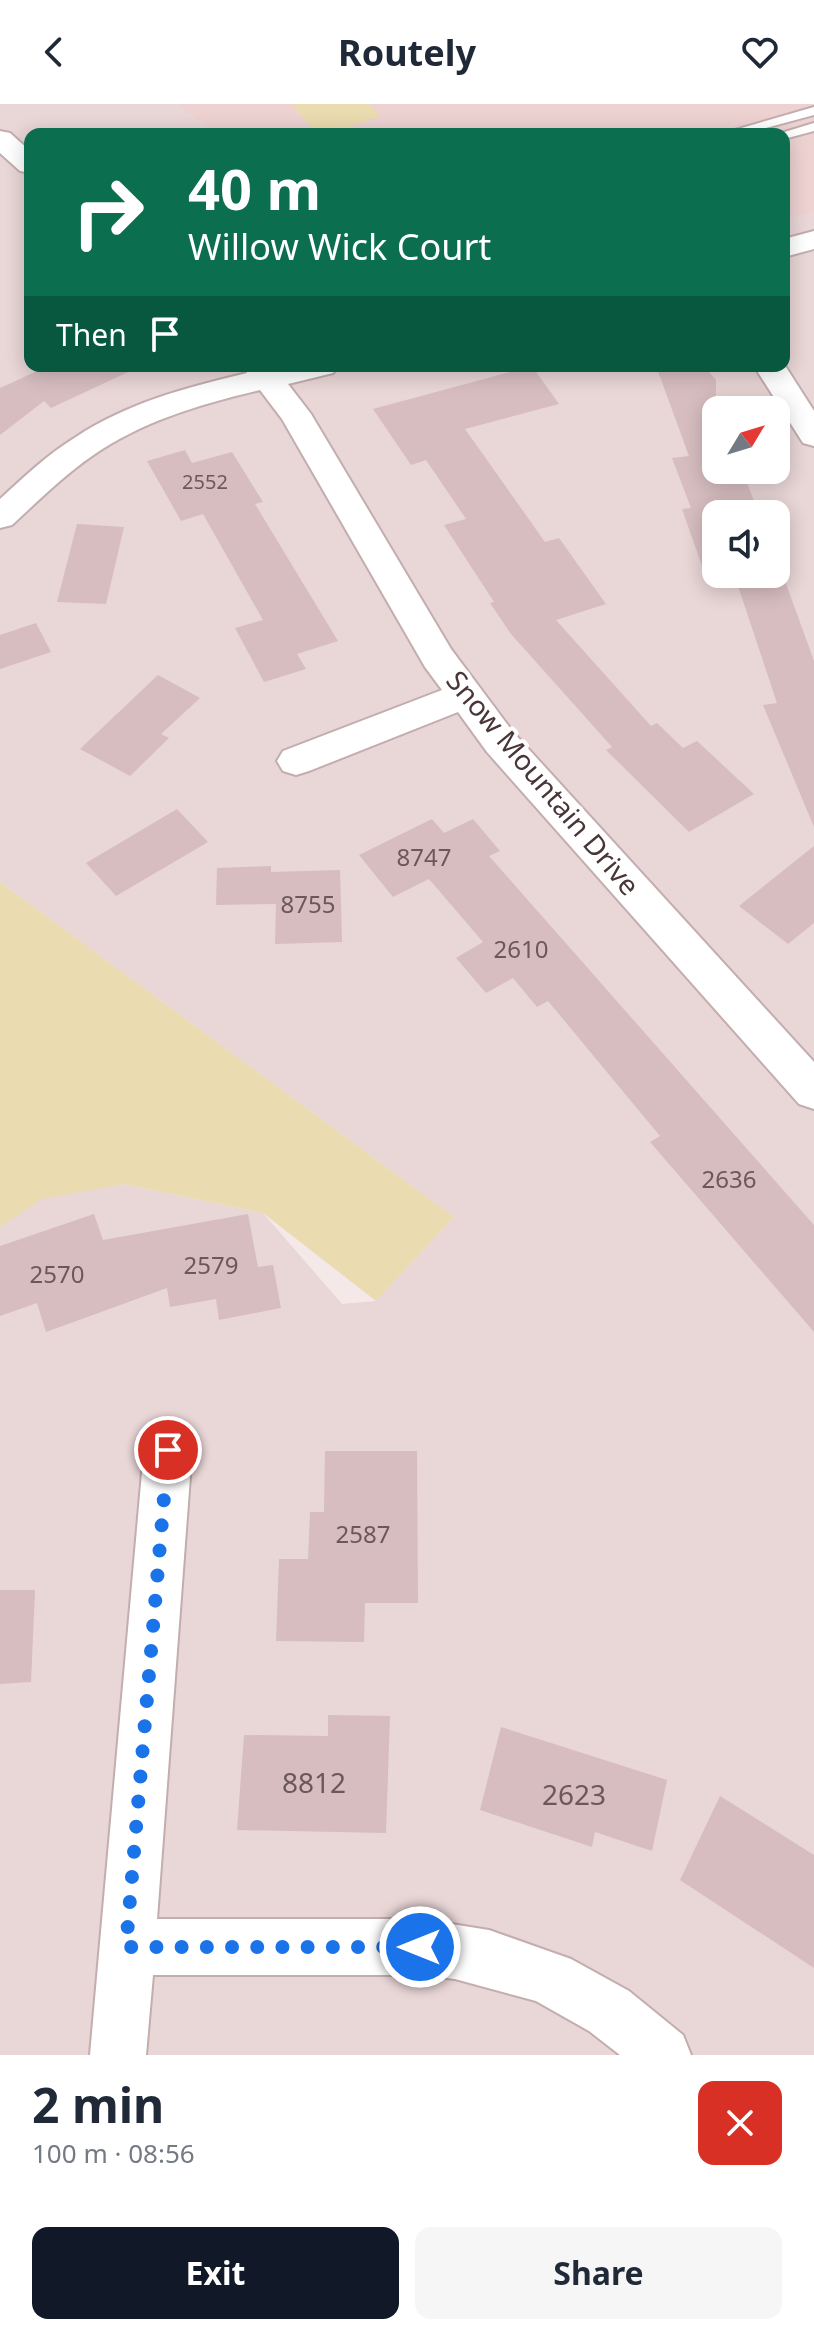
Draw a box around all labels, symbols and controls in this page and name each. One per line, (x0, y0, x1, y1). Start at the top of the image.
text: Routely (338, 28, 476, 77)
icon: back (32, 30, 76, 74)
icon: heart (738, 30, 782, 74)
text: 40 m (188, 150, 321, 226)
icon: right (56, 160, 160, 264)
text: Willow Wick Court (188, 222, 491, 271)
icon: arrive (143, 312, 187, 356)
text: Then (56, 314, 127, 355)
north arrow (702, 396, 790, 484)
map controls (702, 396, 790, 588)
house number: 2552 (182, 468, 228, 495)
button: sound (702, 500, 790, 588)
street label: Snow Mountain Drive (439, 662, 649, 903)
house number: 8747 (397, 840, 451, 873)
house number: 8755 (281, 887, 335, 920)
house number: 2610 (494, 932, 548, 965)
house number: 2636 (702, 1162, 756, 1195)
house number: 2579 (184, 1248, 238, 1281)
house number: 2570 (30, 1257, 84, 1290)
pin (134, 1416, 202, 1484)
icon: arrive (146, 1428, 190, 1472)
house number: 2587 (336, 1517, 390, 1550)
house number: 8812 (282, 1763, 346, 1801)
house number: 2623 (542, 1775, 606, 1813)
position arrow (378, 1905, 462, 1989)
text: 2 min (32, 2072, 164, 2137)
button: close (698, 2081, 782, 2165)
text: 100 m · 08:56 (32, 2135, 195, 2171)
button: Exit (32, 2227, 399, 2319)
button: Share (415, 2227, 782, 2319)

